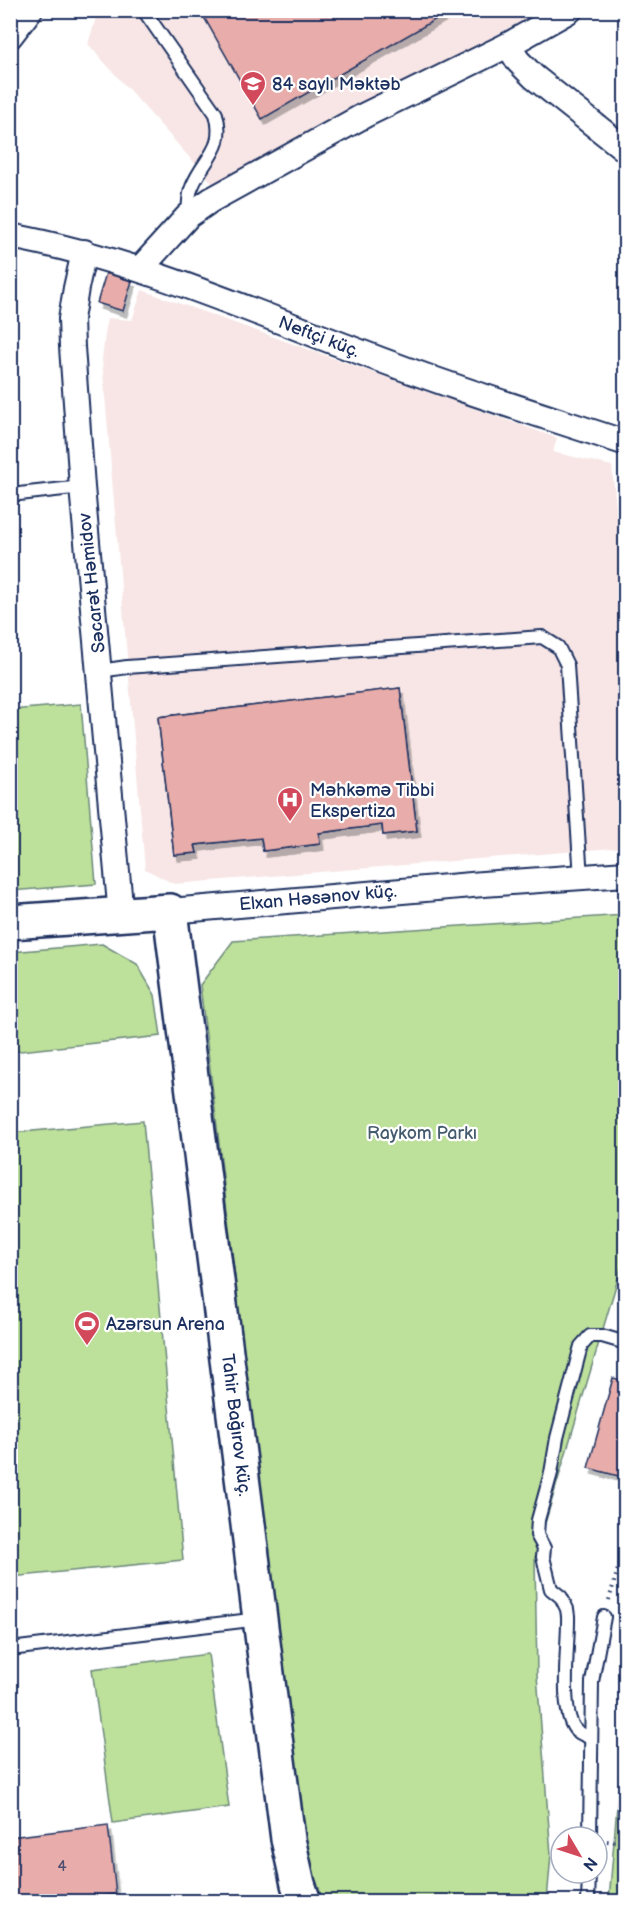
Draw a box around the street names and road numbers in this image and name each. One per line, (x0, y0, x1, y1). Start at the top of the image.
street label: Neftçi küç. (275, 312, 363, 362)
street label: Səcarət Həmidov (74, 512, 110, 654)
street label: Elxan Həsənov küç. (238, 881, 398, 915)
street label: Tahir Bağırov küç. (217, 1353, 255, 1497)

